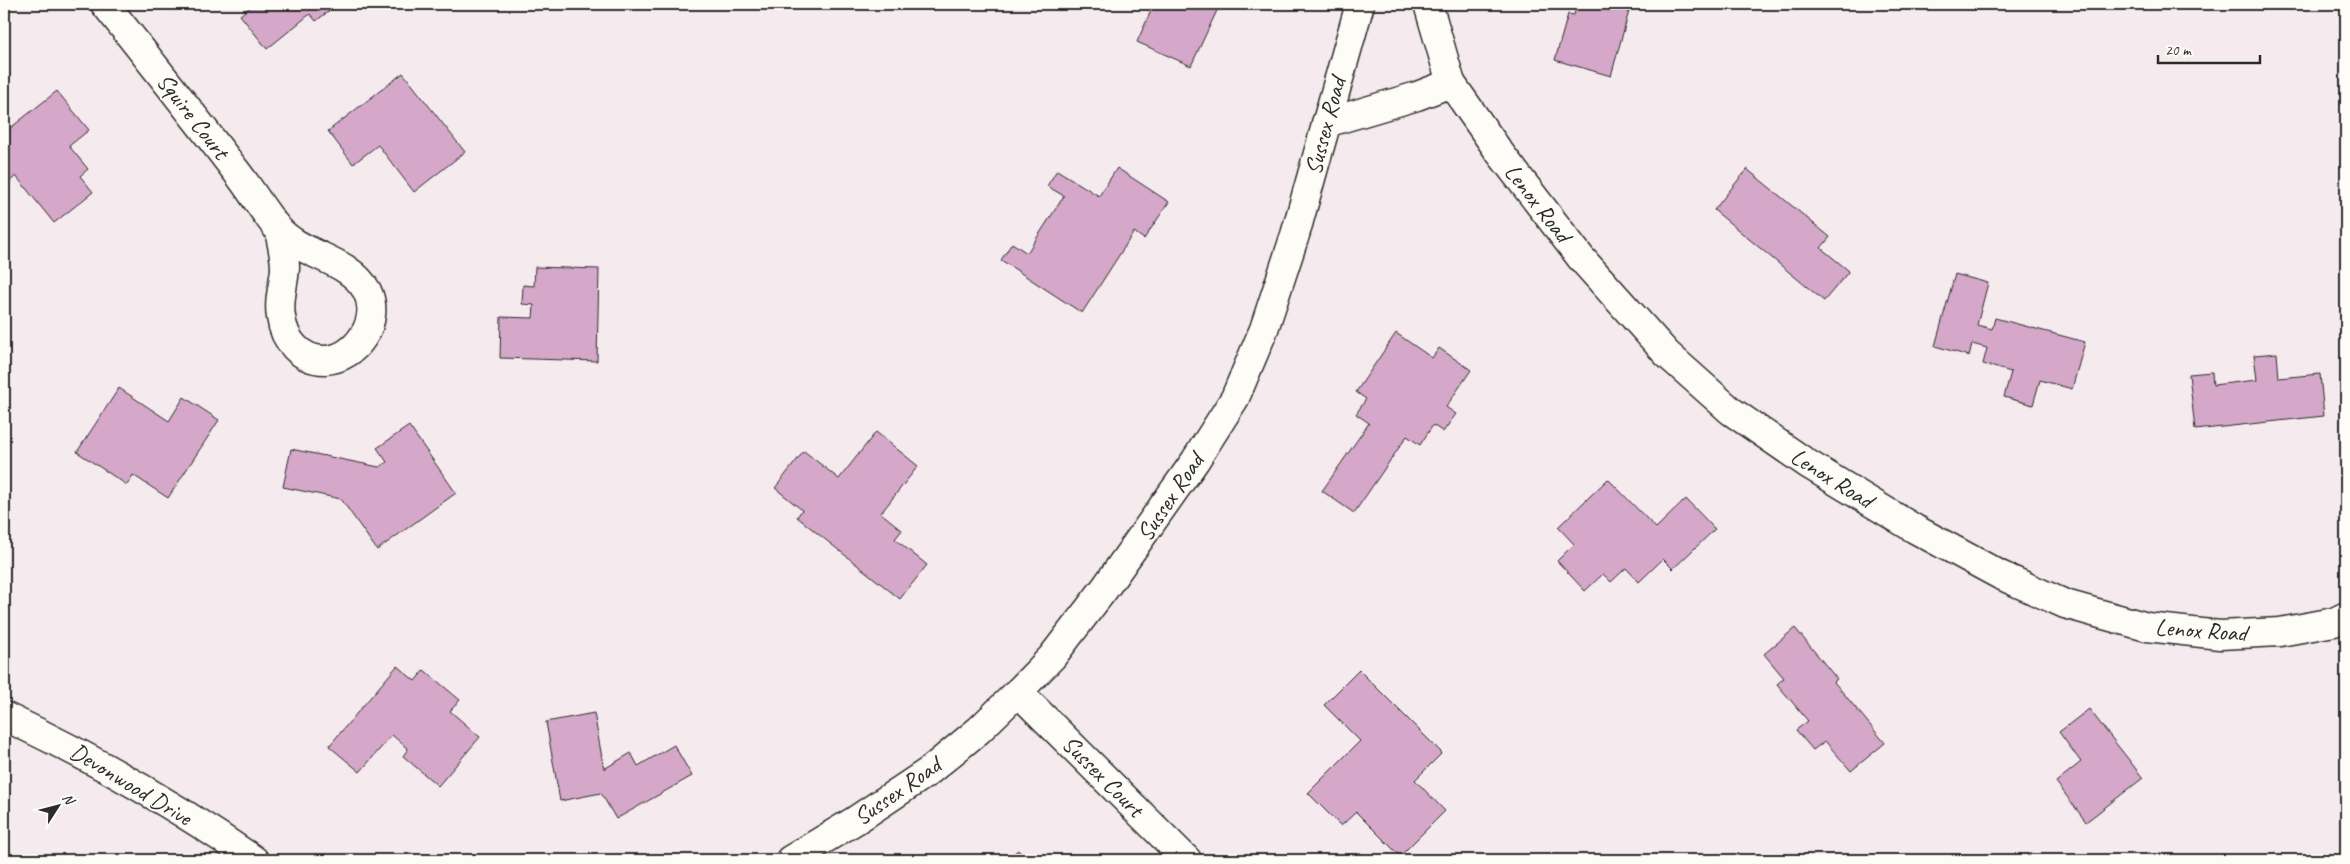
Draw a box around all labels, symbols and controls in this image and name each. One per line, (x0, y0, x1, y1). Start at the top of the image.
scale bar (2158, 32, 2260, 64)
text: 20 m (2165, 41, 2192, 60)
street label: Squire Court (150, 67, 237, 167)
street label: Sussex Road (1298, 71, 1353, 178)
street label: Lenox Road (1498, 158, 1580, 251)
street label: Lenox Road (1785, 441, 1882, 517)
street label: Sussex Road (1130, 444, 1212, 547)
street label: Lenox Road (2154, 612, 2251, 648)
street label: Sussex Court (1056, 729, 1152, 825)
street label: Devonwood Drive (65, 736, 199, 833)
street label: Sussex Road (848, 748, 949, 832)
north arrow (32, 782, 82, 832)
text: N (59, 790, 79, 809)

